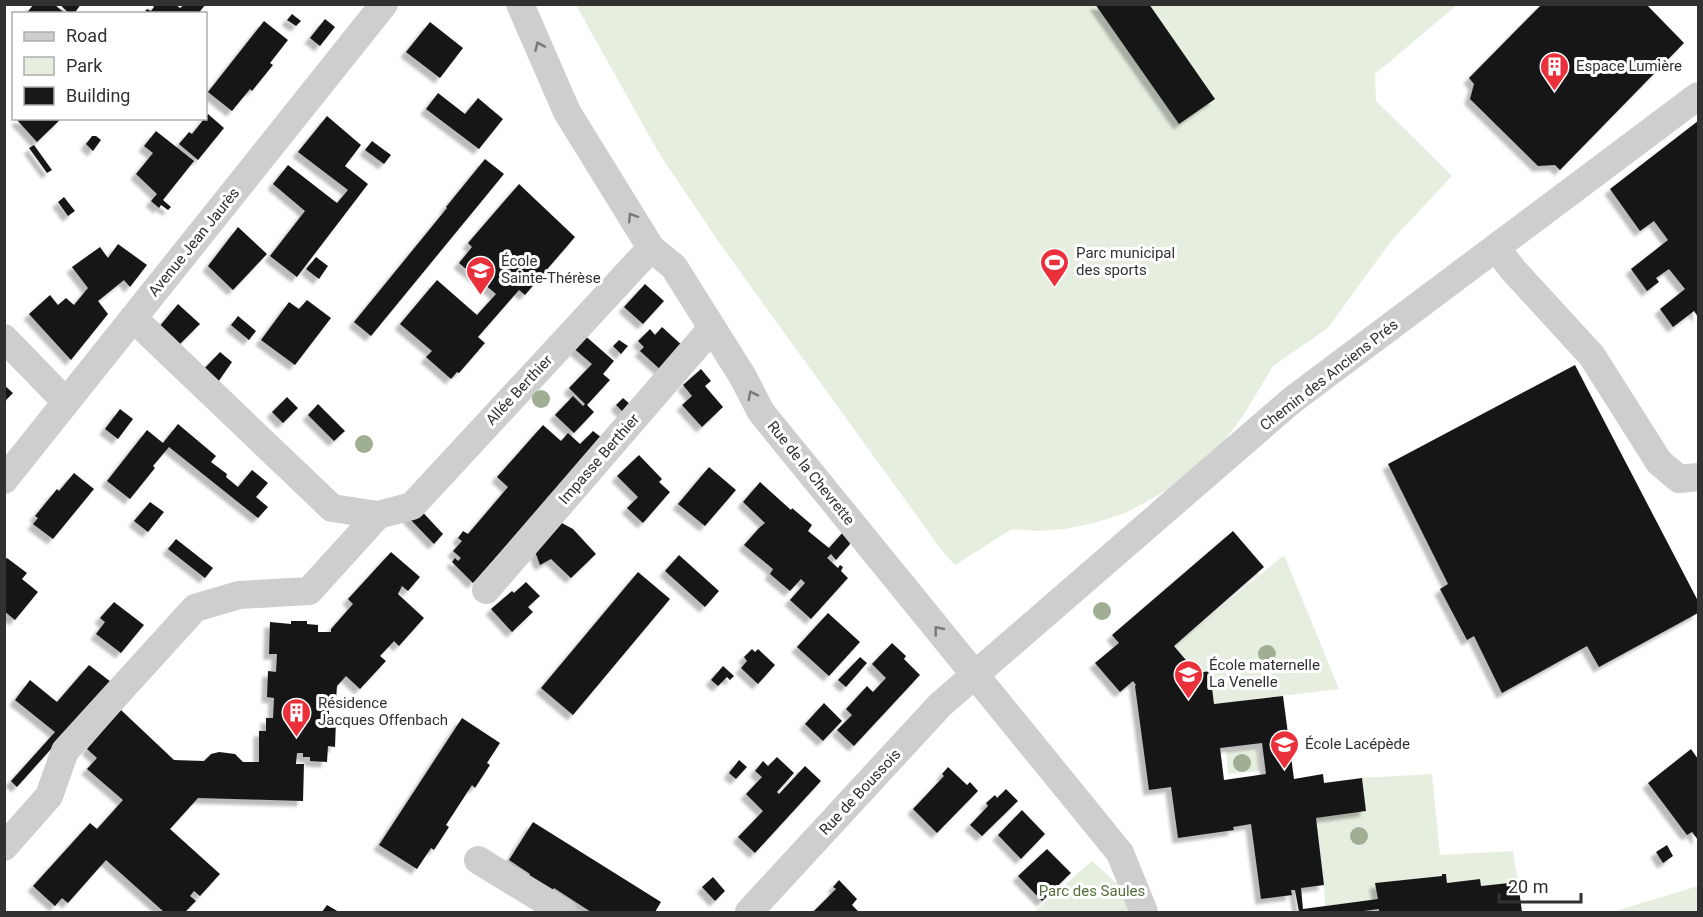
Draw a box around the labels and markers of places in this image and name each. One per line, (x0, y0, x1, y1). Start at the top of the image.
building icon: Espace Lumière (1539, 50, 1571, 92)
place label: Espace Lumière (1576, 57, 1682, 75)
place label: Parc municipal des sports (1076, 244, 1175, 279)
sports icon: Parc municipal des sports (1039, 246, 1071, 288)
place label: École Sainte-Thérèse (501, 252, 601, 287)
school or university icon: École Sainte-Thérèse (464, 254, 496, 296)
place label: École maternelle La Venelle (1209, 656, 1320, 691)
school or university icon: École maternelle La Venelle (1172, 658, 1204, 700)
place label: Résidence Jacques Offenbach (318, 694, 448, 729)
building icon: Résidence Jacques Offenbach (281, 696, 313, 738)
school or university icon: École Lacépède (1268, 728, 1300, 770)
place label: École Lacépède (1305, 735, 1410, 753)

